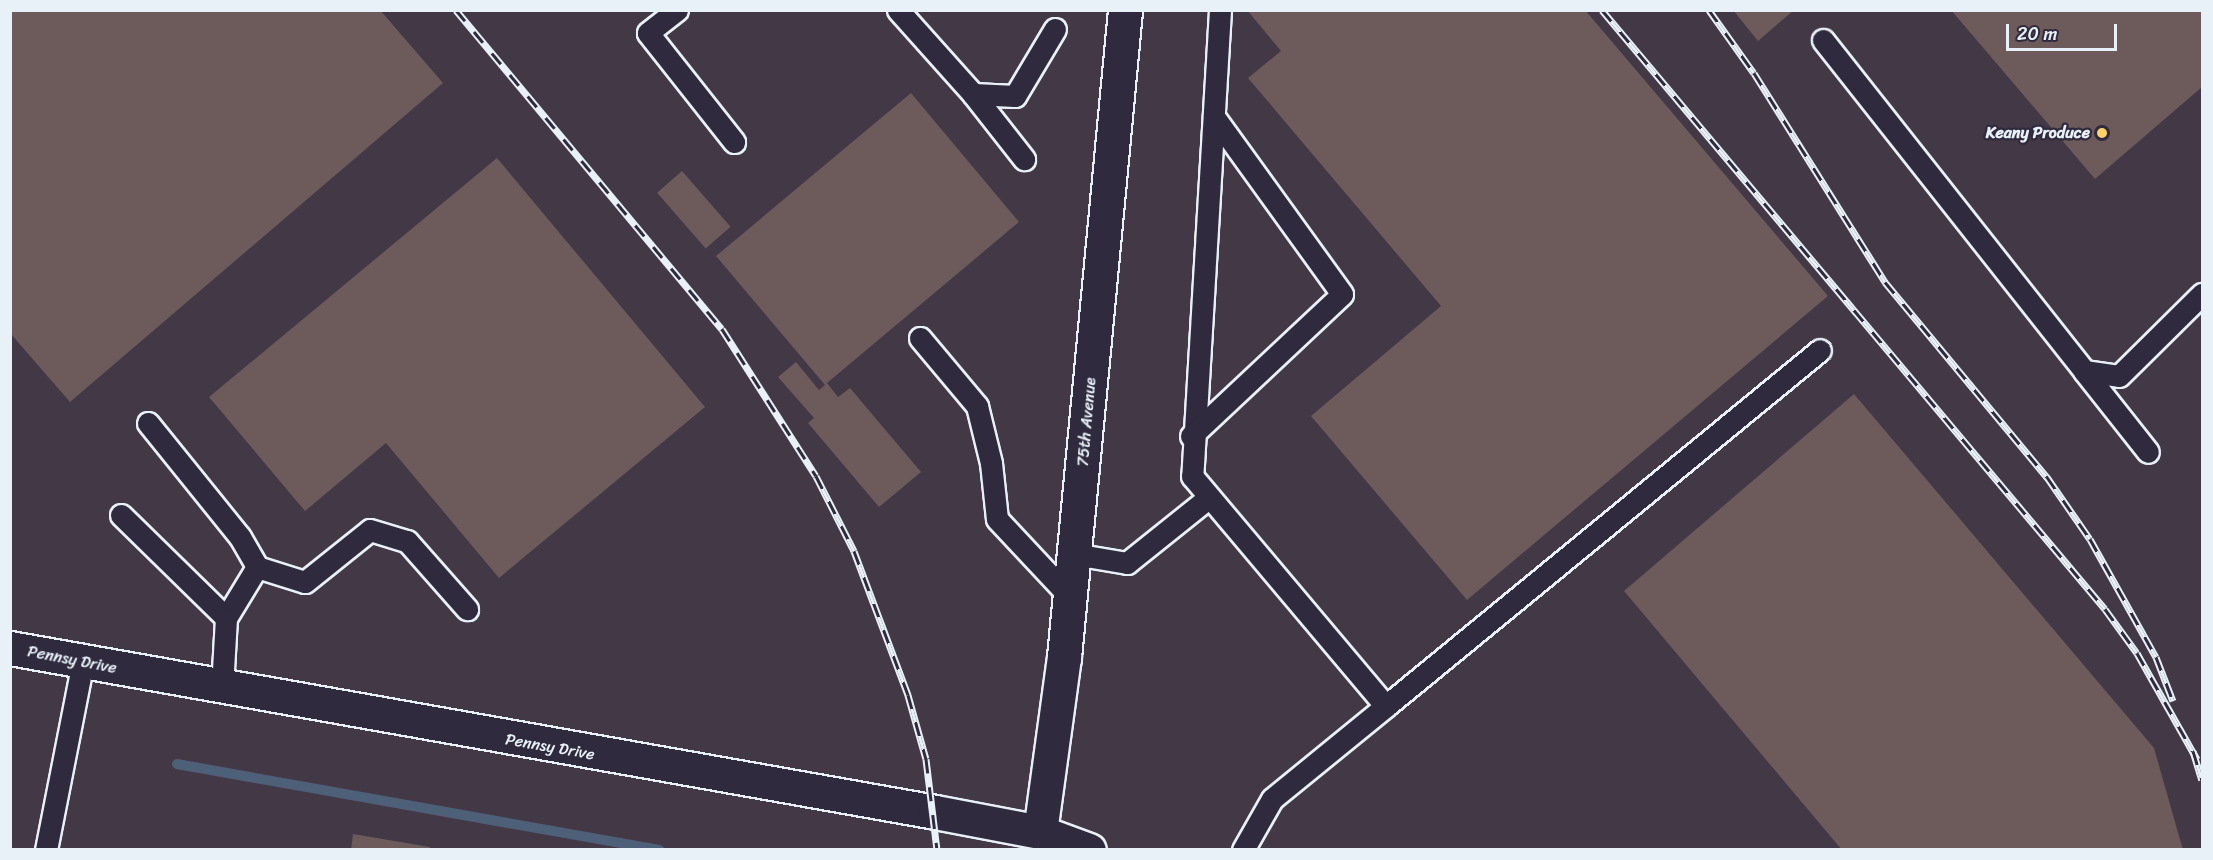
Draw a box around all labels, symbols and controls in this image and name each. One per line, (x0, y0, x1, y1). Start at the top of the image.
scale bar (2009, 12, 2120, 50)
text: 20 m (2017, 18, 2057, 50)
place label: Keany Produce (1986, 123, 2090, 143)
marker: Keany Produce (2095, 126, 2109, 140)
street label: 75th Avenue (1074, 377, 1100, 467)
street label: Pennsy Drive (26, 642, 118, 678)
street label: Pennsy Drive (504, 730, 596, 764)

